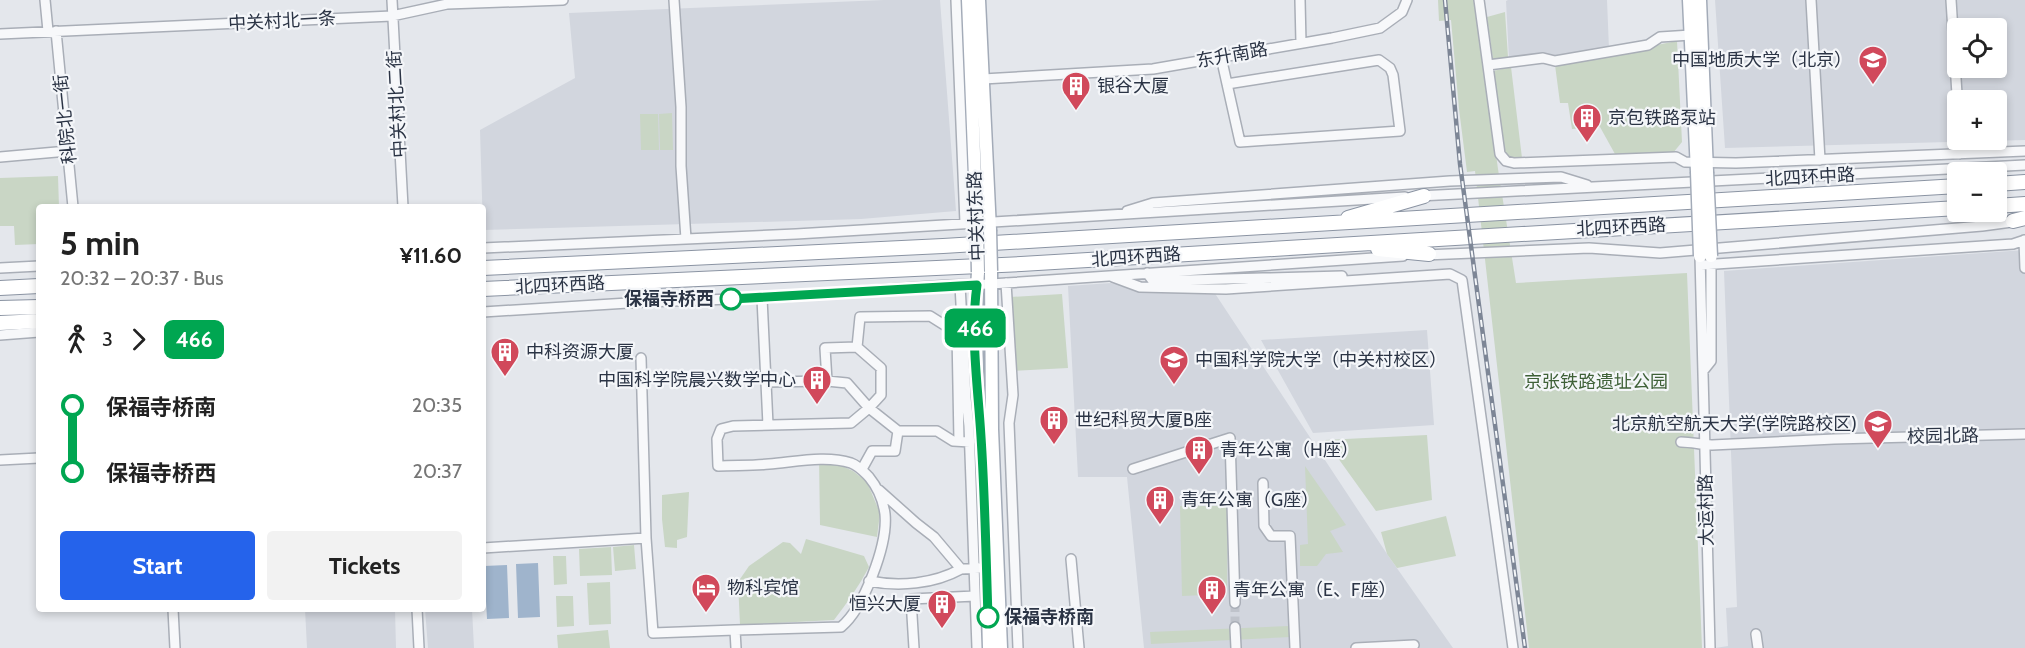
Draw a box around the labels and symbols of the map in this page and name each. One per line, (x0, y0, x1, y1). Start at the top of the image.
street label: 中关村北一条 (227, 7, 337, 35)
street label: 东升南路 (1195, 38, 1269, 72)
school or university icon: 中国地质大学（北京） (1857, 44, 1889, 86)
street label: 中关村北二街 (383, 49, 411, 159)
place label: 中国地质大学（北京） (1672, 49, 1852, 71)
building icon: 银谷大厦 (1060, 70, 1092, 112)
street label: 科院北一街 (49, 73, 81, 165)
place label: 银谷大厦 (1097, 75, 1169, 97)
building icon: 京包铁路泵站 (1571, 102, 1603, 144)
place label: 京包铁路泵站 (1608, 107, 1716, 129)
street label: 北四环中路 (1764, 164, 1856, 190)
street label: 中关村东路 (963, 171, 989, 261)
street label: 北四环西路 (1575, 214, 1667, 240)
street label: 北四环西路 (1090, 243, 1182, 271)
street label: 北四环西路 (514, 272, 606, 298)
place label: 保福寺桥西 (624, 288, 714, 310)
marker: 保福寺桥西 (720, 288, 742, 310)
line badge: 466 (940, 308, 1010, 348)
building icon: 中科资源大厦 (489, 336, 521, 378)
place label: 中科资源大厦 (526, 341, 634, 363)
school or university icon: 中国科学院大学（中关村校区） (1158, 344, 1190, 386)
place label: 中国科学院大学（中关村校区） (1195, 349, 1447, 371)
building icon: 中国科学院晨兴数学中心 (801, 364, 833, 406)
place label: 中国科学院晨兴数学中心 (598, 369, 796, 391)
park label: 京张铁路遗址公园 (1524, 371, 1668, 393)
building icon: 世纪科贸大厦B座 (1038, 404, 1070, 446)
school or university icon: 北京航空航天大学(学院路校区) (1862, 408, 1894, 450)
place label: 世纪科贸大厦B座 (1075, 409, 1212, 431)
place label: 北京航空航天大学(学院路校区) (1612, 413, 1857, 435)
street label: 校园北路 (1907, 424, 1979, 448)
building icon: 青年公寓（H座） (1183, 434, 1215, 476)
place label: 青年公寓（H座） (1220, 439, 1359, 461)
street label: 大运村路 (1694, 474, 1718, 546)
building icon: 青年公寓（G座） (1144, 484, 1176, 526)
place label: 青年公寓（G座） (1181, 489, 1319, 511)
hotel icon: 物科宾馆 (690, 572, 722, 614)
building icon: 青年公寓（E、F座） (1196, 574, 1228, 616)
place label: 物科宾馆 (727, 577, 799, 599)
place label: 青年公寓（E、F座） (1233, 579, 1396, 601)
building icon: 恒兴大厦 (926, 588, 958, 630)
place label: 恒兴大厦 (849, 593, 921, 615)
marker: 保福寺桥南 (977, 606, 999, 628)
place label: 保福寺桥南 (1004, 606, 1094, 628)

